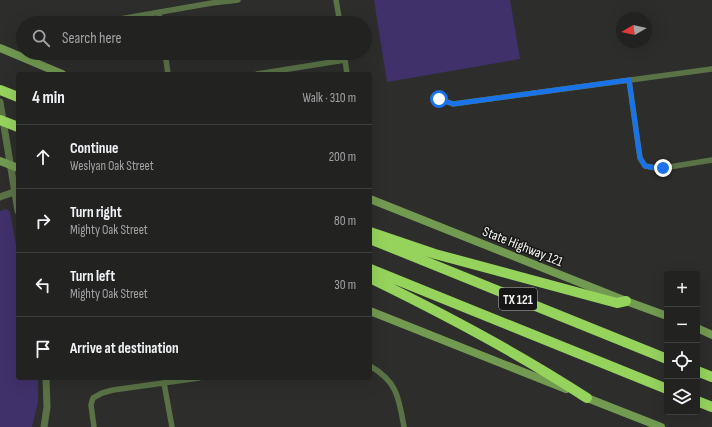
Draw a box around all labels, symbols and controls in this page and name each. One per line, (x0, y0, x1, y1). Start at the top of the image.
north arrow (616, 12, 652, 48)
search box (16, 16, 372, 60)
icon: search (30, 27, 52, 49)
text: Search here (62, 29, 122, 48)
text: 4 min (32, 88, 65, 108)
text: Walk · 310 m (303, 90, 356, 106)
route start (430, 90, 448, 108)
text: Continue (70, 139, 119, 158)
icon: ahead (32, 146, 54, 168)
text: 200 m (329, 149, 356, 165)
text: Weslyan Oak Street (70, 158, 154, 174)
route end (654, 159, 672, 177)
text: Turn right (70, 203, 122, 222)
icon: right (32, 210, 54, 232)
text: 80 m (334, 213, 356, 229)
text: Mighty Oak Street (70, 222, 148, 238)
street label: State Highway 121 (480, 223, 566, 270)
text: Turn left (70, 267, 115, 286)
map controls (664, 271, 700, 415)
button: + (664, 271, 700, 307)
icon: left (32, 274, 54, 296)
text: 30 m (334, 277, 356, 293)
text: Mighty Oak Street (70, 286, 148, 302)
road number: TX 121 (499, 288, 537, 310)
button: − (664, 307, 700, 343)
icon: arrive (32, 338, 54, 360)
text: Arrive at destination (70, 339, 179, 358)
button: locate (664, 343, 700, 379)
button: layers (664, 379, 700, 415)

